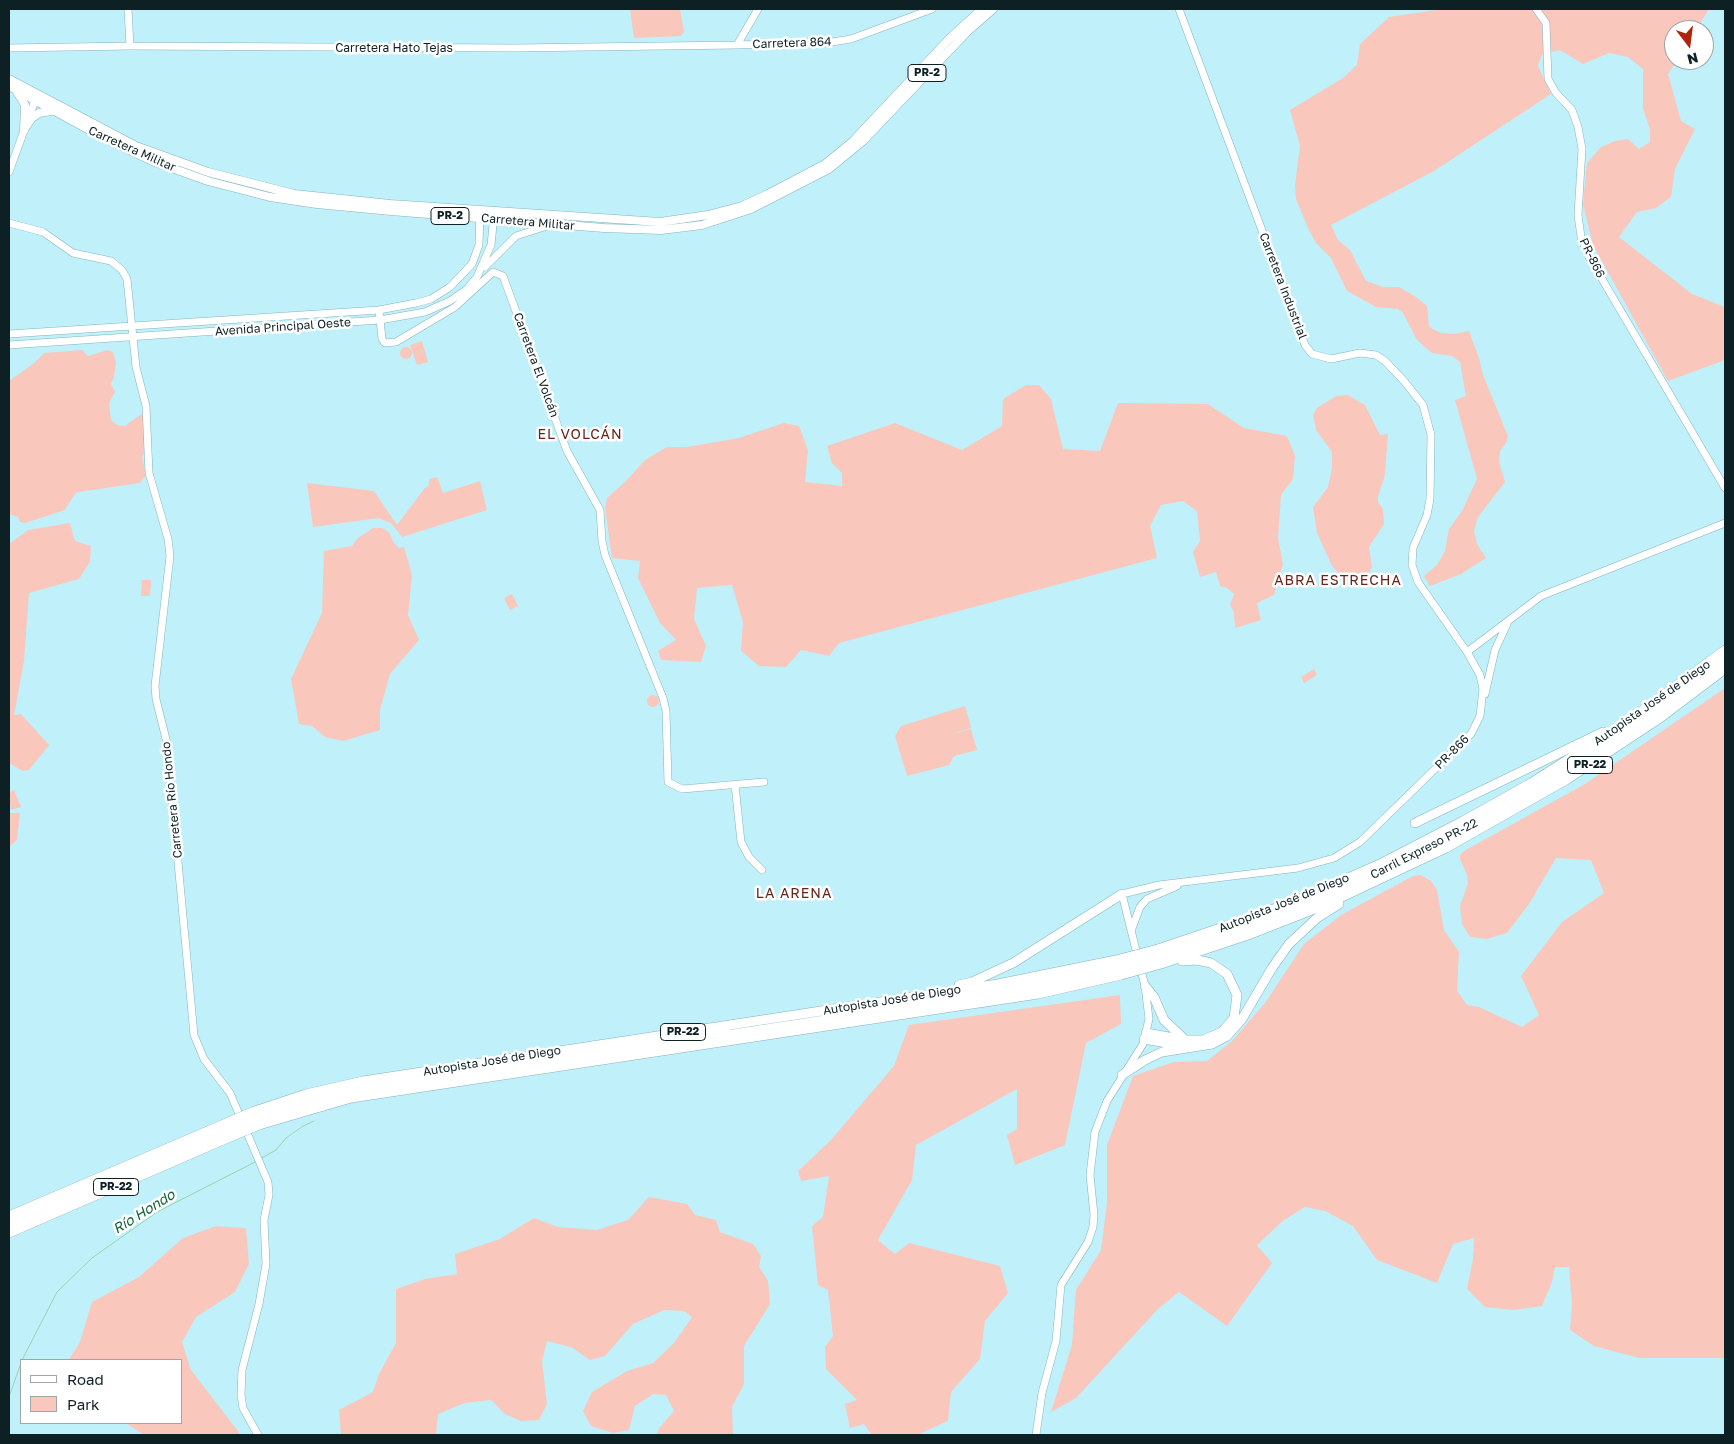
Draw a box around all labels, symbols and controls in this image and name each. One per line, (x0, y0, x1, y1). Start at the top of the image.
north arrow (1664, 20, 1714, 70)
street label: Carretera 864 (752, 34, 832, 52)
street label: Carretera Hato Tejas (335, 41, 453, 55)
text: N (1685, 49, 1700, 69)
road number: PR-2 (908, 64, 946, 82)
street label: Carretera Militar (86, 123, 178, 175)
road number: PR-2 (431, 208, 469, 225)
street label: Carretera Militar (481, 211, 575, 233)
street label: Carretera Industrial (1256, 231, 1310, 341)
street label: PR-866 (1576, 236, 1608, 280)
street label: Carretera El Volcán (510, 311, 562, 419)
street label: Avenida Principal Oeste (214, 315, 352, 339)
district label: EL VOLCÁN (536, 427, 624, 443)
district label: ABRA ESTRECHA (1273, 573, 1403, 589)
street label: Autopista José de Diego (1591, 657, 1713, 749)
street label: PR-866 (1432, 732, 1472, 772)
street label: Carretera Río Hondo (159, 741, 185, 859)
road number: PR-22 (1568, 756, 1612, 774)
street label: Carril Expreso PR-22 (1368, 816, 1480, 882)
street label: Autopista José de Diego (1217, 870, 1351, 936)
district label: LA ARENA (755, 886, 833, 902)
street label: Autopista José de Diego (822, 982, 962, 1018)
road number: PR-22 (660, 1024, 706, 1040)
street label: Autopista José de Diego (422, 1043, 562, 1079)
road number: PR-22 (94, 1178, 138, 1196)
water label: Río Hondo (110, 1186, 178, 1238)
legend (20, 1359, 182, 1424)
text: Road (67, 1370, 104, 1388)
text: Park (67, 1395, 99, 1413)

